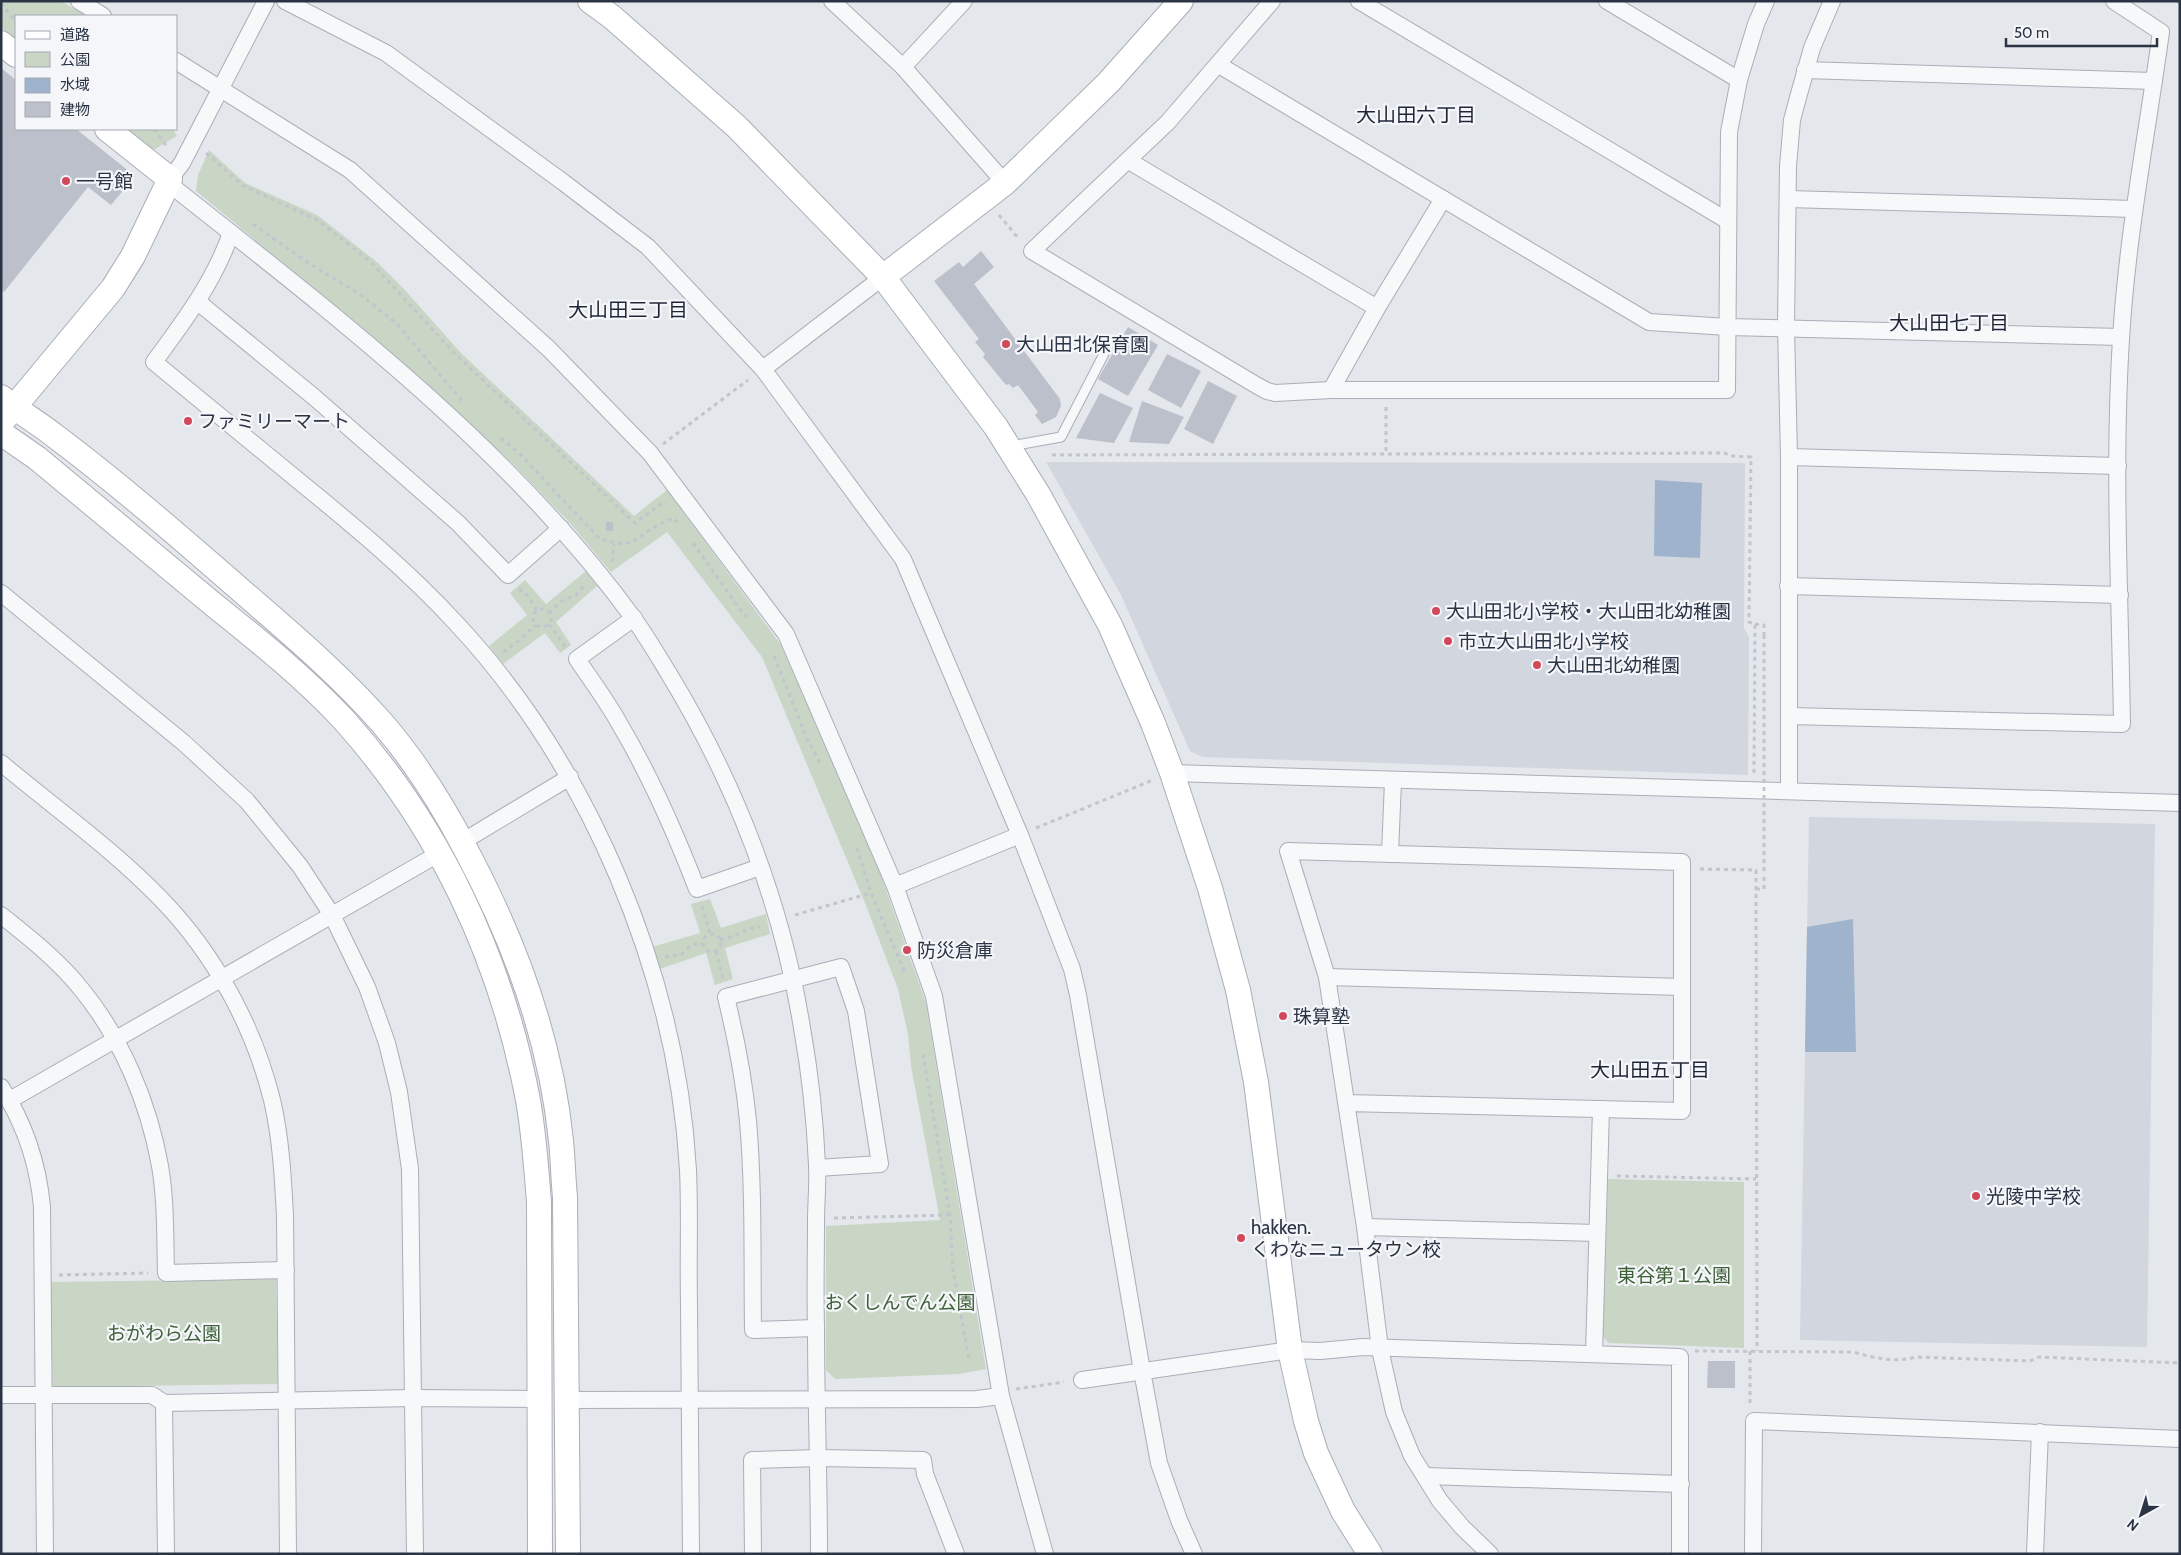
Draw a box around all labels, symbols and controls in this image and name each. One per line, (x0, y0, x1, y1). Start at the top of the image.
legend (15, 15, 178, 130)
scale bar (2006, 15, 2157, 47)
text: 50 m (2014, 24, 2049, 42)
text: 道路 (60, 26, 90, 44)
text: 公園 (60, 51, 90, 69)
text: 水域 (60, 76, 90, 94)
text: 建物 (60, 101, 90, 119)
district label: 大山田六丁目 (1356, 103, 1476, 127)
place label: 一号館 (76, 170, 133, 193)
marker: 一号館 (60, 175, 72, 187)
district label: 大山田三丁目 (568, 298, 688, 322)
district label: 大山田七丁目 (1889, 311, 2009, 335)
place label: 大山田北保育園 (1016, 333, 1149, 356)
marker: 大山田北保育園 (1000, 338, 1012, 350)
place label: ファミリーマート (198, 410, 350, 433)
marker: ファミリーマート (182, 415, 194, 427)
place label: 大山田北小学校・大山田北幼稚園 (1446, 600, 1731, 623)
marker: 大山田北小学校・大山田北幼稚園 (1430, 605, 1442, 617)
place label: 市立大山田北小学校 (1458, 630, 1629, 653)
marker: 市立大山田北小学校 (1442, 635, 1454, 647)
place label: 大山田北幼稚園 (1547, 654, 1680, 677)
marker: 大山田北幼稚園 (1531, 659, 1543, 671)
place label: 防災倉庫 (917, 939, 993, 962)
marker: 防災倉庫 (901, 944, 913, 956)
place label: 珠算塾 (1293, 1005, 1350, 1028)
marker: 珠算塾 (1277, 1010, 1289, 1022)
district label: 大山田五丁目 (1590, 1058, 1710, 1082)
place label: 光陵中学校 (1986, 1185, 2081, 1208)
marker: 光陵中学校 (1970, 1190, 1982, 1202)
place label: hakken. くわなニュータウン校 (1251, 1216, 1441, 1261)
marker: hakken. くわなニュータウン校 (1235, 1232, 1247, 1244)
park label: 東谷第１公園 (1617, 1264, 1731, 1287)
park label: おくしんでん公園 (824, 1291, 976, 1314)
park label: おがわら公園 (107, 1322, 221, 1345)
north arrow (2116, 1490, 2166, 1540)
text: N (2123, 1515, 2142, 1535)

